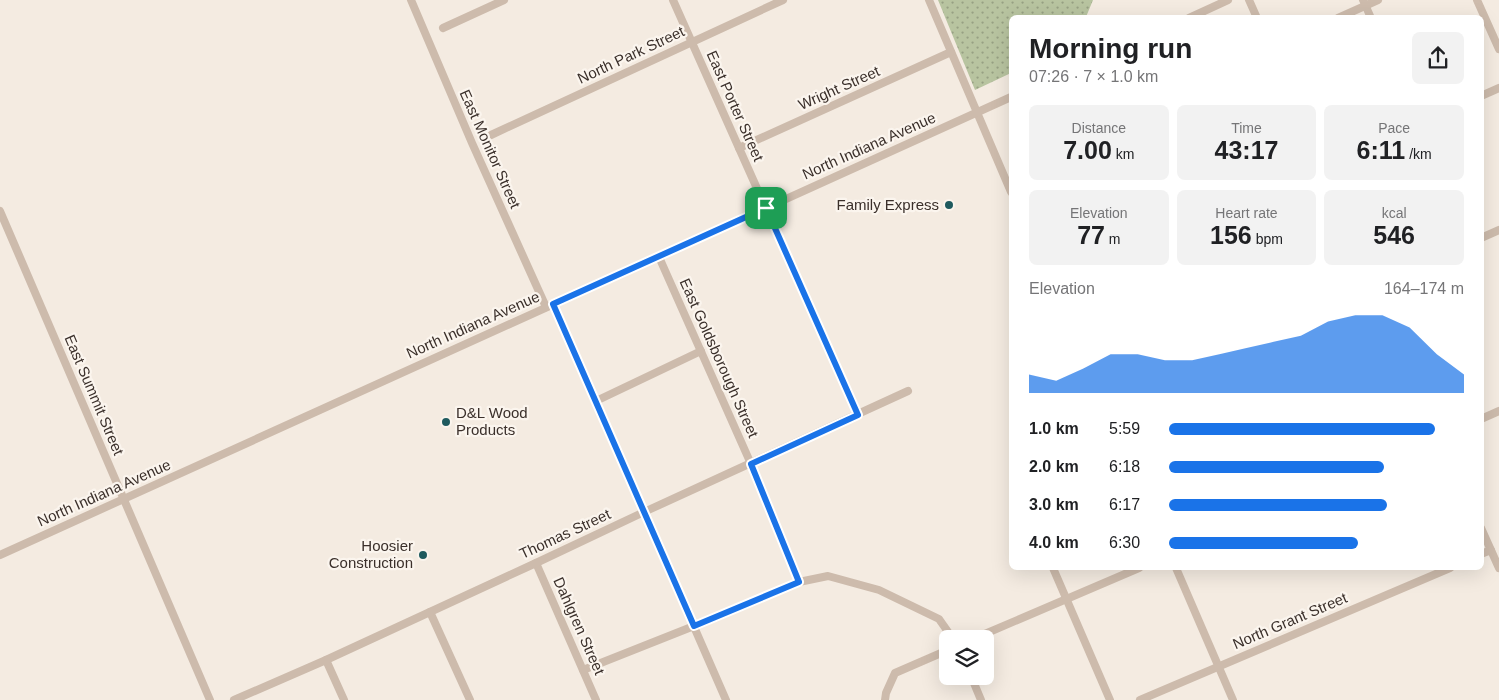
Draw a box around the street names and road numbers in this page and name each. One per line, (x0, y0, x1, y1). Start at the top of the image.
street label: North Park Street (575, 22, 688, 87)
street label: East Porter Street (703, 48, 768, 164)
street label: Wright Street (795, 62, 883, 113)
street label: East Monitor Street (457, 87, 525, 212)
street label: North Indiana Avenue (800, 108, 938, 183)
street label: East Goldsborough Street (677, 275, 763, 441)
street label: North Indiana Avenue (404, 287, 542, 362)
street label: East Summit Street (61, 332, 128, 458)
street label: North Indiana Avenue (35, 455, 173, 530)
street label: Thomas Street (517, 505, 614, 562)
street label: Dahlgren Street (550, 574, 609, 678)
street label: North Grant Street (1230, 588, 1350, 652)

